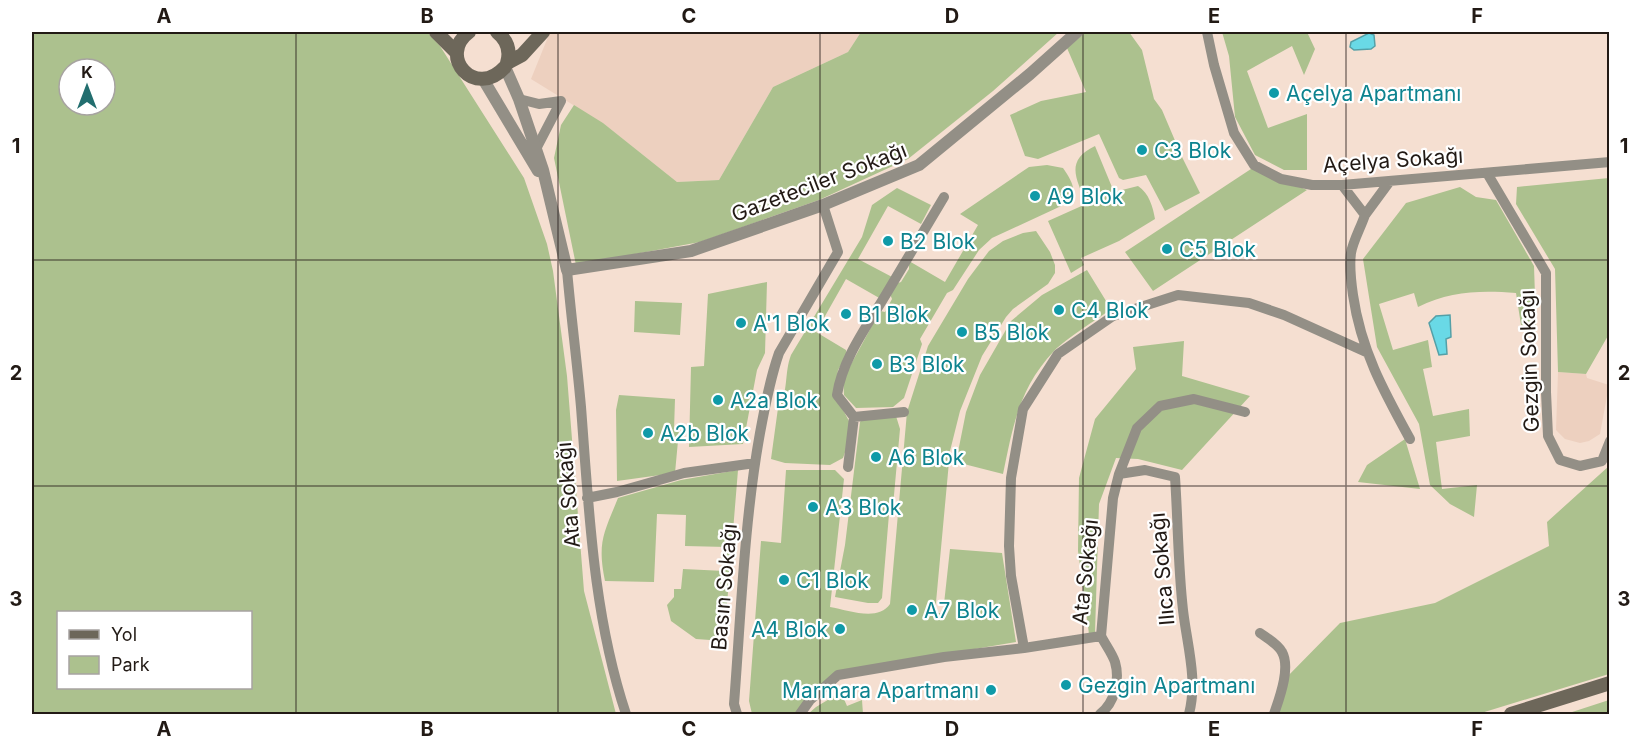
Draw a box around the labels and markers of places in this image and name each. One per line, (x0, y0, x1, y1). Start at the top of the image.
place label: Açelya Apartmanı (1286, 81, 1461, 106)
marker: Açelya Apartmanı (1267, 86, 1281, 100)
place label: C3 Blok (1154, 138, 1232, 163)
marker: C3 Blok (1135, 143, 1149, 157)
place label: A9 Blok (1047, 184, 1124, 209)
marker: A9 Blok (1028, 189, 1042, 203)
place label: B2 Blok (900, 229, 976, 254)
marker: B2 Blok (881, 234, 895, 248)
place label: C5 Blok (1179, 237, 1256, 262)
marker: C5 Blok (1160, 242, 1174, 256)
place label: C4 Blok (1071, 298, 1149, 323)
place label: B1 Blok (858, 302, 930, 327)
marker: C4 Blok (1052, 303, 1066, 317)
marker: B1 Blok (839, 307, 853, 321)
place label: A'1 Blok (753, 311, 830, 336)
marker: A'1 Blok (734, 316, 748, 330)
place label: B5 Blok (974, 320, 1050, 345)
marker: B5 Blok (955, 325, 969, 339)
place label: B3 Blok (889, 352, 965, 377)
marker: B3 Blok (870, 357, 884, 371)
place label: A2a Blok (730, 388, 818, 413)
marker: A2a Blok (711, 393, 725, 407)
place label: A2b Blok (660, 421, 749, 446)
marker: A2b Blok (641, 426, 655, 440)
place label: A6 Blok (888, 445, 965, 470)
marker: A6 Blok (869, 450, 883, 464)
place label: A3 Blok (825, 495, 902, 520)
marker: A3 Blok (806, 500, 820, 514)
place label: C1 Blok (796, 568, 869, 593)
marker: C1 Blok (777, 573, 791, 587)
place label: A7 Blok (924, 598, 1000, 623)
marker: A7 Blok (905, 603, 919, 617)
place label: A4 Blok (751, 617, 828, 642)
marker: A4 Blok (833, 622, 847, 636)
place label: Gezgin Apartmanı (1078, 673, 1255, 698)
place label: Marmara Apartmanı (782, 678, 979, 703)
marker: Gezgin Apartmanı (1059, 678, 1073, 692)
marker: Marmara Apartmanı (984, 683, 998, 697)

